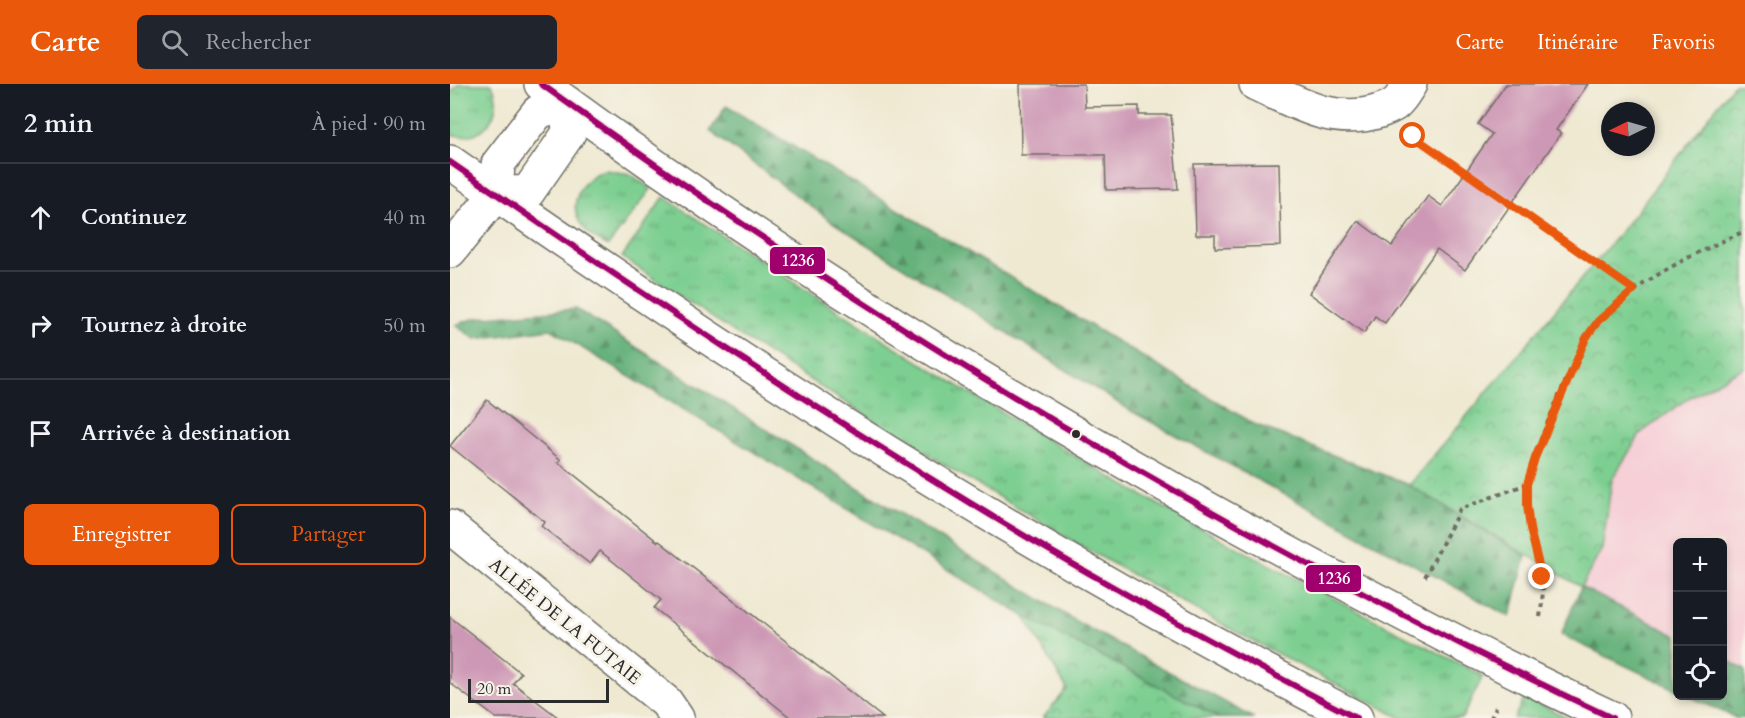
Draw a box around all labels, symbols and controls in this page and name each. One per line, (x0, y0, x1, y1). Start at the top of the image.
search box (137, 15, 557, 69)
text: Carte (30, 23, 101, 61)
icon: search (158, 26, 191, 59)
text: Rechercher (206, 27, 311, 57)
text: Carte (1455, 28, 1504, 57)
text: Itinéraire (1537, 28, 1618, 57)
text: Favoris (1651, 28, 1715, 57)
north arrow (1601, 102, 1655, 156)
text: 2 min (24, 106, 93, 141)
text: À pied · 90 m (312, 110, 426, 137)
route start (1399, 122, 1425, 148)
icon: ahead (24, 201, 57, 234)
text: Continuez (81, 202, 187, 232)
text: 40 m (383, 204, 426, 231)
line badge: 1236 (769, 246, 826, 275)
text: 1236 (782, 250, 814, 272)
icon: right (24, 309, 57, 342)
text: Tournez à droite (81, 310, 247, 340)
text: 50 m (383, 312, 426, 339)
icon: arrive (24, 417, 57, 450)
text: Arrivée à destination (81, 418, 291, 448)
unlabelled marker (1070, 428, 1082, 440)
button: Enregistrer (24, 504, 219, 565)
button: Partager (231, 504, 426, 565)
map controls (1673, 538, 1727, 700)
button: + (1673, 538, 1727, 592)
street label: ALLÉE DE LA FUTAIE (483, 552, 646, 691)
route end (1528, 563, 1554, 589)
line badge: 1236 (1305, 564, 1362, 593)
text: 1236 (1318, 568, 1350, 590)
button: − (1673, 592, 1727, 646)
button: locate (1673, 646, 1727, 700)
scale bar (468, 676, 609, 704)
text: 20 m (477, 678, 511, 700)

